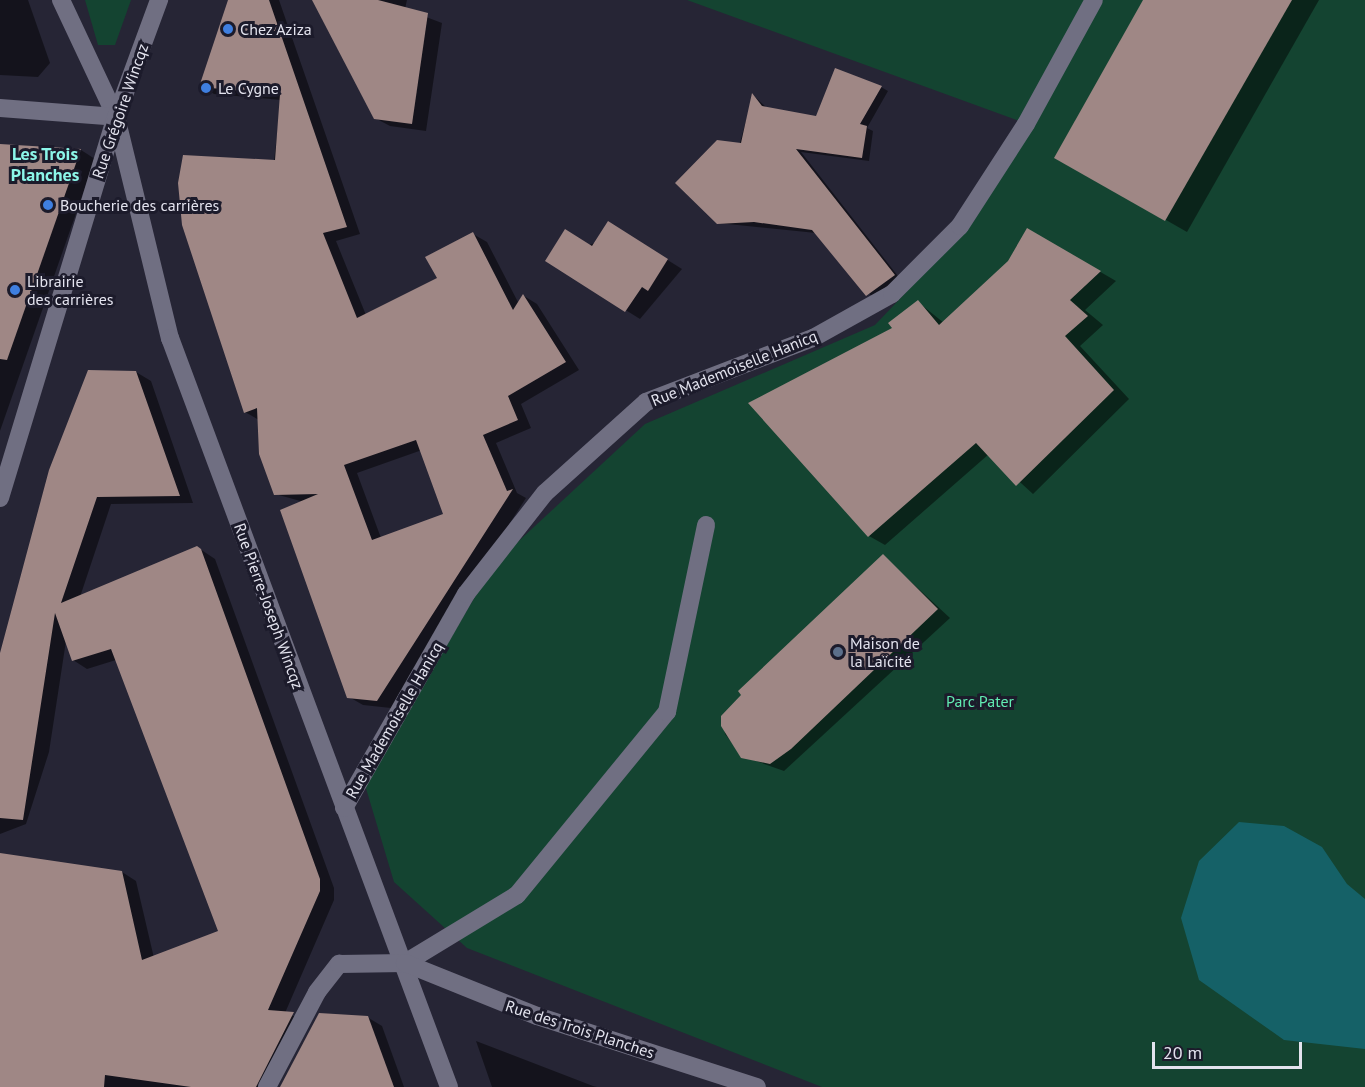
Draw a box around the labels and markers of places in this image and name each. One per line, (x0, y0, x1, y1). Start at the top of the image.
place label: Chez Aziza (240, 19, 313, 39)
marker: Chez Aziza (221, 22, 235, 36)
place label: Le Cygne (218, 78, 279, 98)
marker: Le Cygne (199, 81, 213, 95)
place label: Boucherie des carrières (60, 195, 219, 215)
marker: Boucherie des carrières (41, 198, 55, 212)
place label: Librairie des carrières (27, 271, 113, 309)
marker: Librairie des carrières (8, 283, 22, 297)
place label: Maison de la Laïcité (850, 633, 920, 671)
marker: Maison de la Laïcité (831, 645, 845, 659)

